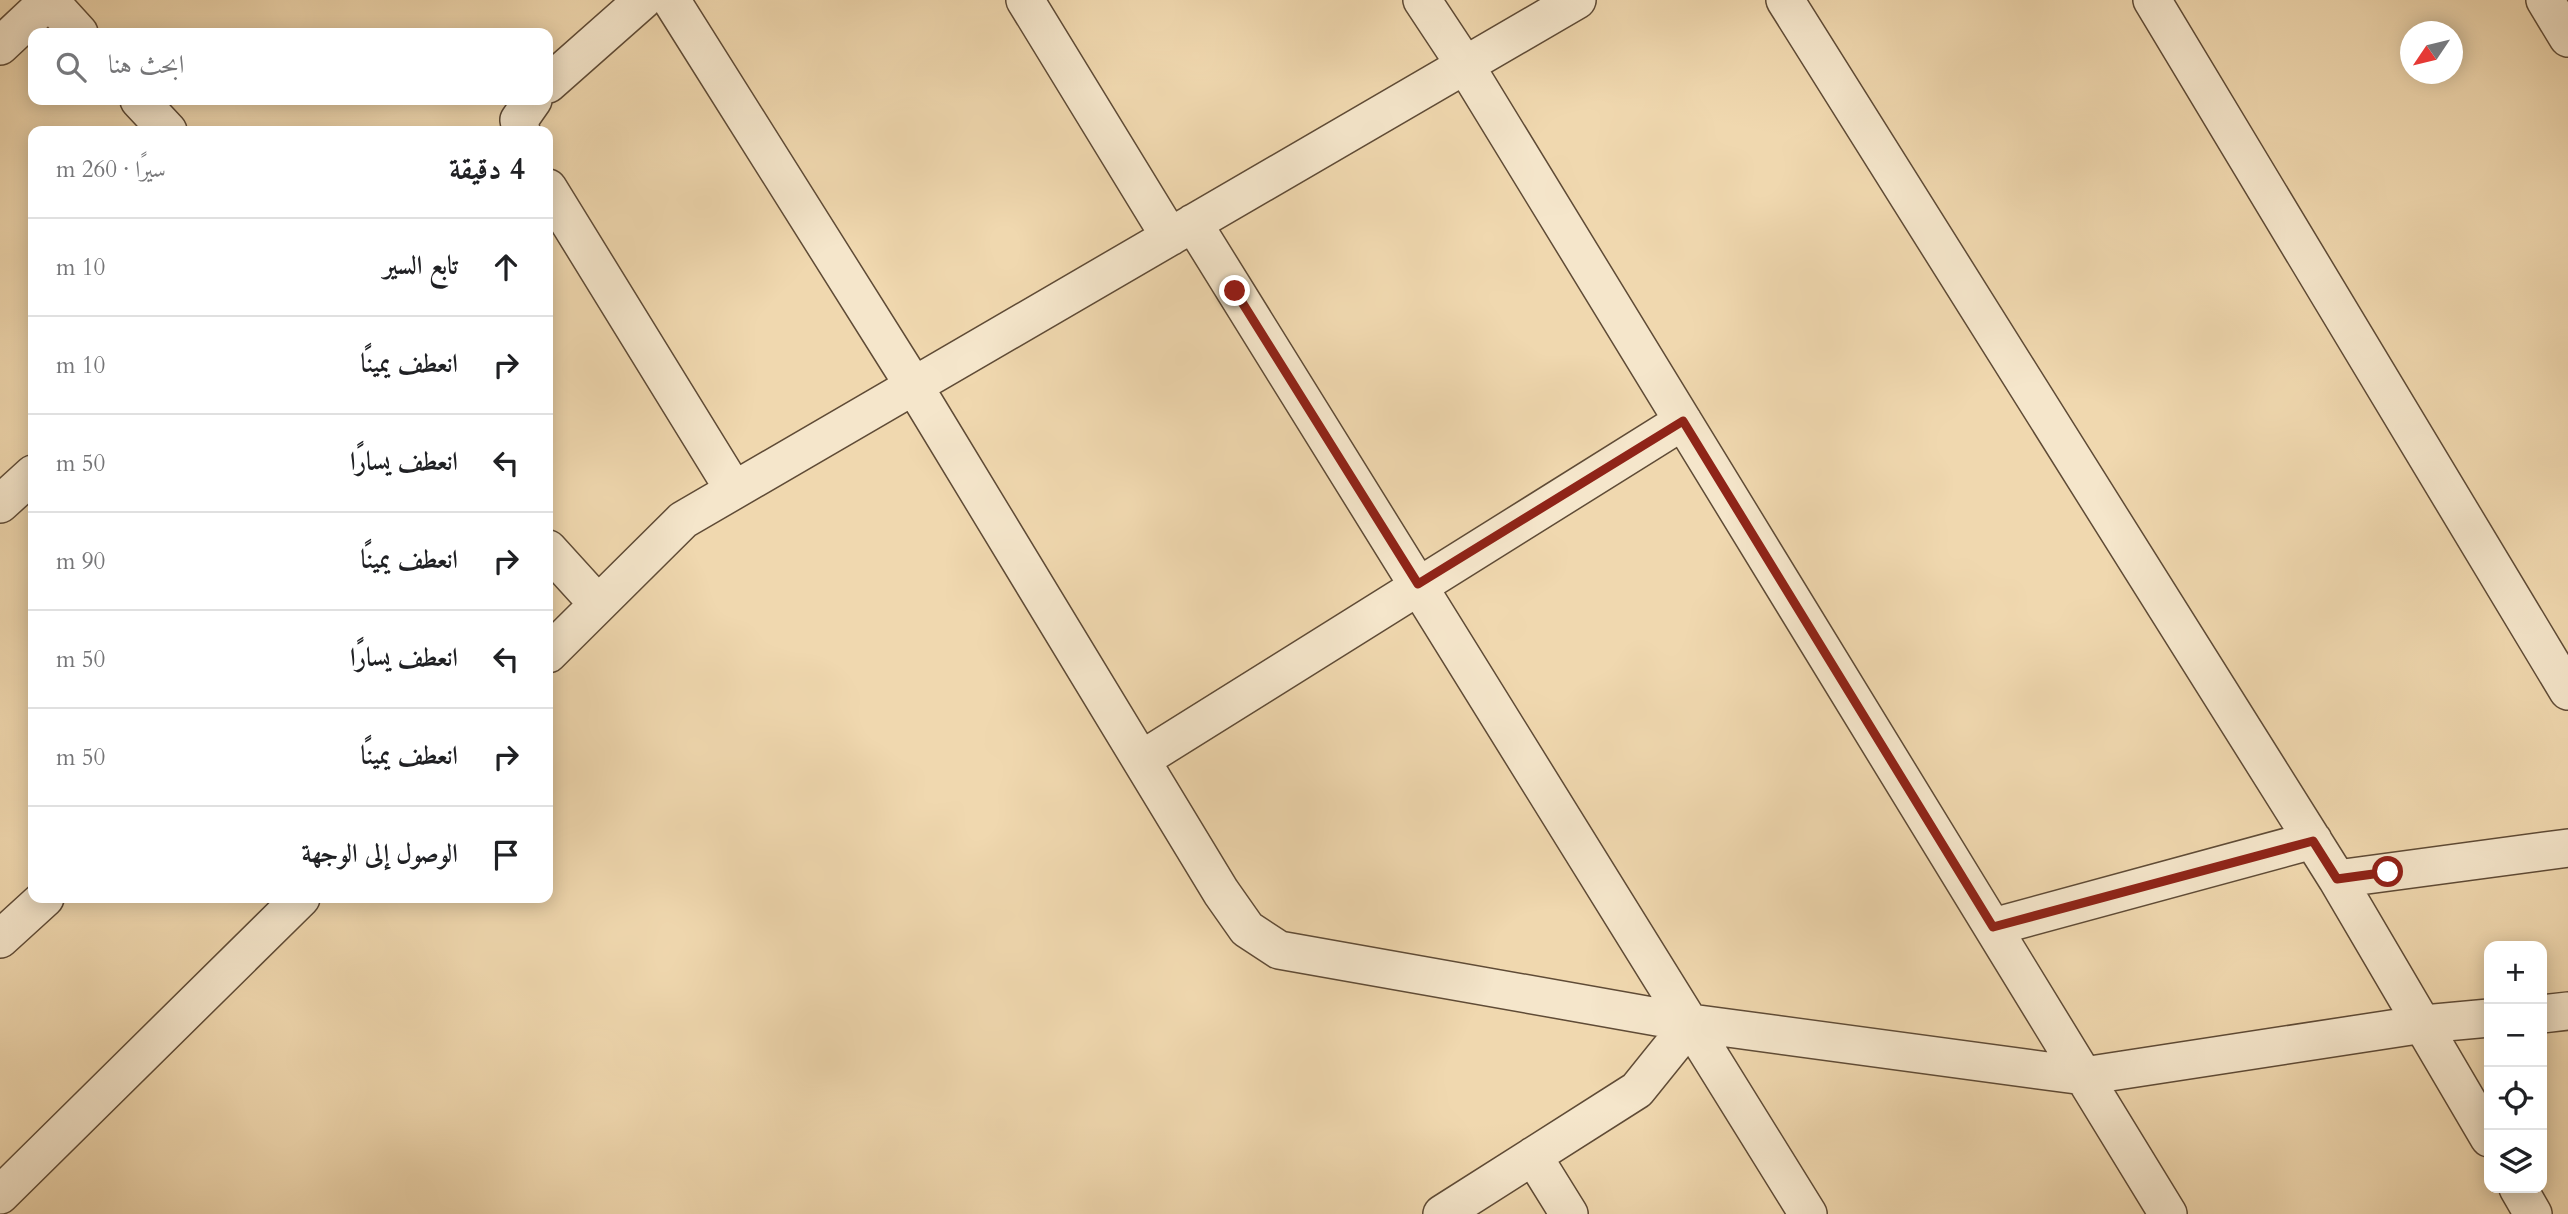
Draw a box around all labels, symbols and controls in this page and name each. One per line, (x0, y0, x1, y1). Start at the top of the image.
north arrow (2400, 21, 2463, 84)
search box (28, 28, 553, 105)
text: ابحث هنا (108, 47, 184, 82)
icon: search (52, 48, 90, 86)
text: 4 دقيقة (449, 149, 525, 190)
text: سيرًا · 260 m (56, 154, 166, 185)
text: تابع السير (383, 248, 458, 283)
icon: ahead (487, 248, 525, 286)
text: 10 m (56, 252, 105, 283)
route end (1219, 275, 1250, 306)
text: انعطف يمينًا (360, 346, 458, 381)
icon: right (487, 346, 525, 384)
text: 10 m (56, 350, 105, 381)
text: انعطف يسارًا (350, 444, 458, 479)
icon: left (487, 444, 525, 482)
text: 50 m (56, 448, 105, 479)
text: انعطف يمينًا (360, 542, 458, 577)
icon: right (487, 542, 525, 580)
text: 90 m (56, 546, 105, 577)
text: انعطف يسارًا (350, 640, 458, 675)
icon: left (487, 640, 525, 678)
text: 50 m (56, 644, 105, 675)
text: انعطف يمينًا (360, 738, 458, 773)
icon: right (487, 738, 525, 776)
text: 50 m (56, 742, 105, 773)
text: الوصول إلى الوجهة (302, 836, 458, 871)
icon: arrive (487, 836, 525, 874)
route start (2372, 856, 2403, 887)
map controls (2484, 941, 2547, 1193)
button: + (2484, 941, 2547, 1004)
button: − (2484, 1004, 2547, 1067)
button: locate (2484, 1067, 2547, 1130)
button: layers (2484, 1130, 2547, 1193)

